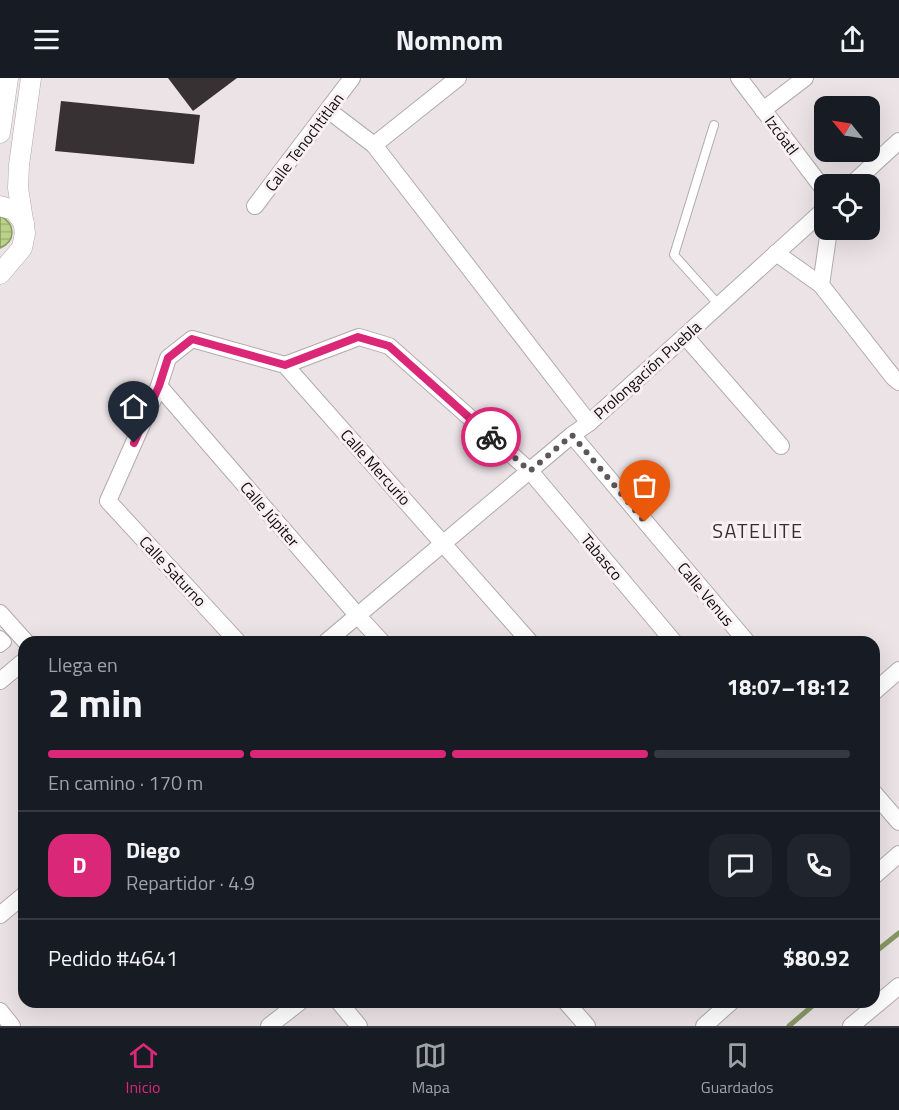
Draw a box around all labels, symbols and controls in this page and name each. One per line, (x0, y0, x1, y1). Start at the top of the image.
text: Nomnom (396, 19, 503, 60)
icon: menu (30, 23, 63, 56)
icon: share (836, 23, 869, 56)
street label: Calle Tenochtitlan (259, 88, 349, 196)
north arrow (814, 96, 880, 162)
map controls (814, 96, 880, 240)
street label: Izcóatl (759, 110, 805, 160)
button: locate (814, 174, 880, 240)
street label: Prolongación Puebla (588, 315, 706, 425)
pin (108, 381, 159, 443)
icon: home (117, 390, 150, 423)
courier (461, 407, 521, 467)
icon: bike (475, 421, 508, 454)
street label: Calle Mercurio (335, 423, 417, 511)
pin (619, 460, 670, 522)
icon: bag (628, 469, 661, 502)
street label: Calle Júpiter (235, 476, 306, 552)
district label: SATELITE (712, 515, 804, 546)
street label: Tabasco (575, 529, 629, 585)
street label: Calle Saturno (134, 530, 212, 612)
street label: Calle Venus (672, 557, 740, 631)
text: Llega en (48, 649, 118, 680)
text: 18:07–18:12 (727, 670, 850, 704)
text: 2 min (48, 673, 143, 732)
text: En camino · 170 m (48, 767, 203, 798)
text: Diego (126, 833, 180, 867)
button: chat (709, 834, 772, 897)
button: phone (787, 834, 850, 897)
text: D (72, 848, 87, 882)
text: Repartidor · 4.9 (126, 867, 255, 898)
text: Pedido #4641 (48, 941, 178, 975)
text: $80.92 (783, 941, 850, 975)
tab: Inicio (126, 1039, 161, 1099)
tab: Mapa (412, 1039, 450, 1099)
tab: Guardados (701, 1039, 773, 1099)

